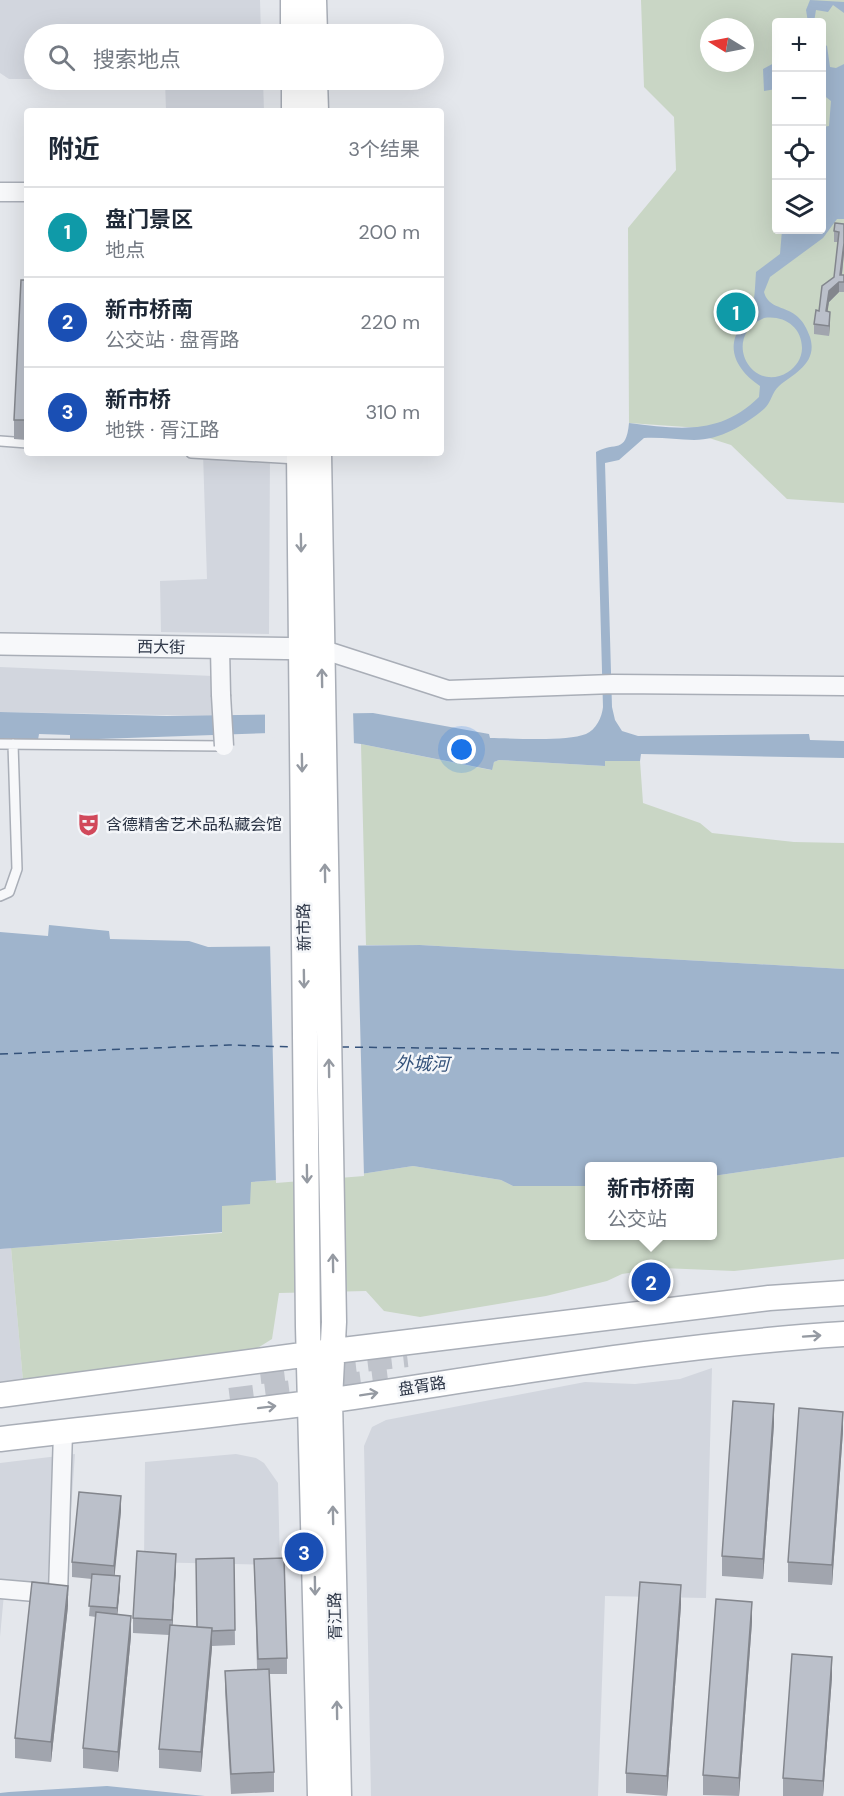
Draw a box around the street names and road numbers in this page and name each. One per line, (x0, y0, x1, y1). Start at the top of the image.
street label: 西大街 (137, 636, 185, 658)
street label: 新市路 (293, 903, 315, 951)
street label: 盘胥路 (397, 1372, 447, 1400)
street label: 胥江路 (324, 1592, 346, 1640)

